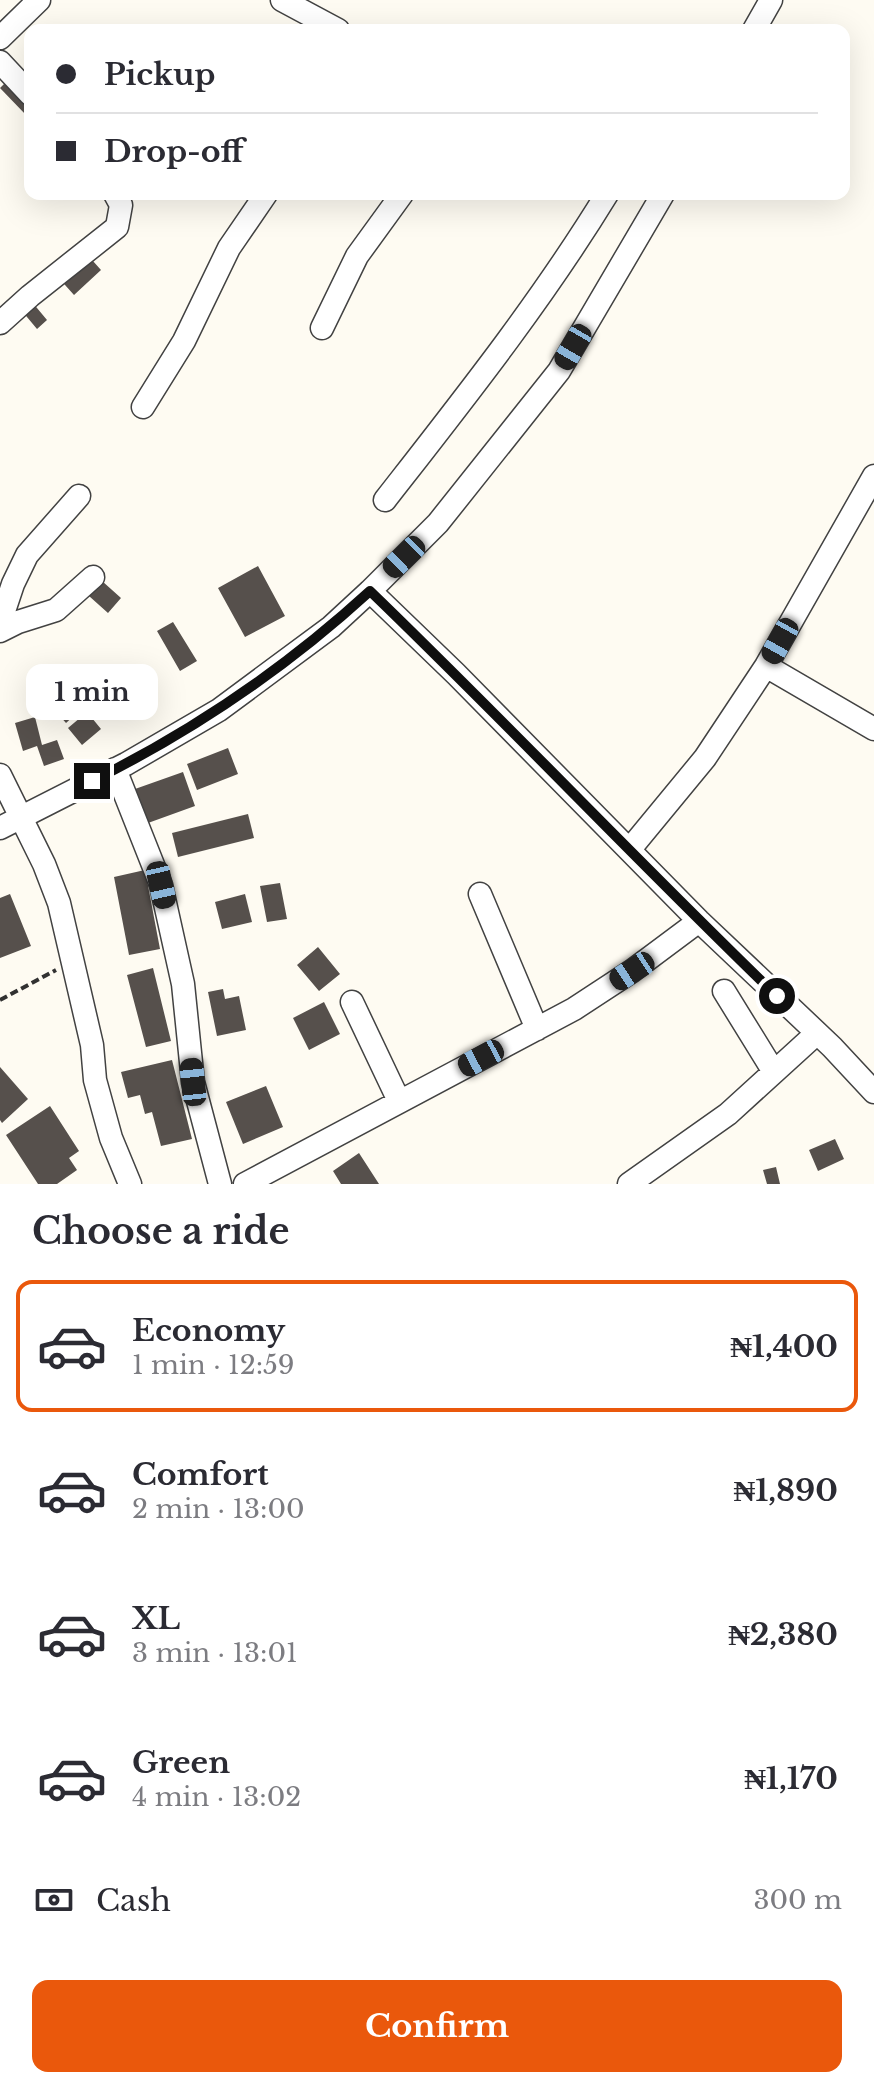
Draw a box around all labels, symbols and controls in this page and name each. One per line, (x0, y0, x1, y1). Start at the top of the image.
text: Pickup (104, 56, 215, 93)
text: Drop-off (104, 133, 244, 170)
car (551, 320, 595, 374)
car (378, 532, 430, 582)
car (758, 614, 802, 668)
callout: 1 min (26, 665, 158, 721)
text: 1 min (54, 676, 130, 708)
route end (74, 763, 110, 799)
car (144, 859, 178, 911)
car (605, 948, 659, 994)
route start (759, 978, 795, 1014)
car (454, 1036, 508, 1080)
car (179, 1057, 207, 1107)
text: Choose a ride (32, 1209, 289, 1254)
icon: car (36, 1310, 108, 1382)
text: Economy (132, 1312, 285, 1349)
text: ₦1,400 (730, 1328, 838, 1365)
text: 1 min · 12:59 (132, 1349, 295, 1381)
icon: car (36, 1454, 108, 1526)
text: Comfort (132, 1456, 269, 1493)
text: ₦1,890 (733, 1472, 838, 1509)
text: 2 min · 13:00 (132, 1493, 305, 1525)
icon: car (36, 1598, 108, 1670)
text: XL (132, 1600, 180, 1637)
text: ₦2,380 (728, 1616, 838, 1653)
text: 3 min · 13:01 (132, 1637, 298, 1669)
icon: car (36, 1742, 108, 1814)
text: Green (132, 1744, 230, 1781)
text: ₦1,170 (744, 1760, 838, 1797)
text: 4 min · 13:02 (132, 1781, 301, 1813)
icon: cash (32, 1878, 76, 1922)
text: Cash (96, 1882, 171, 1919)
text: 300 m (753, 1884, 842, 1916)
button: Confirm (32, 1980, 842, 2072)

